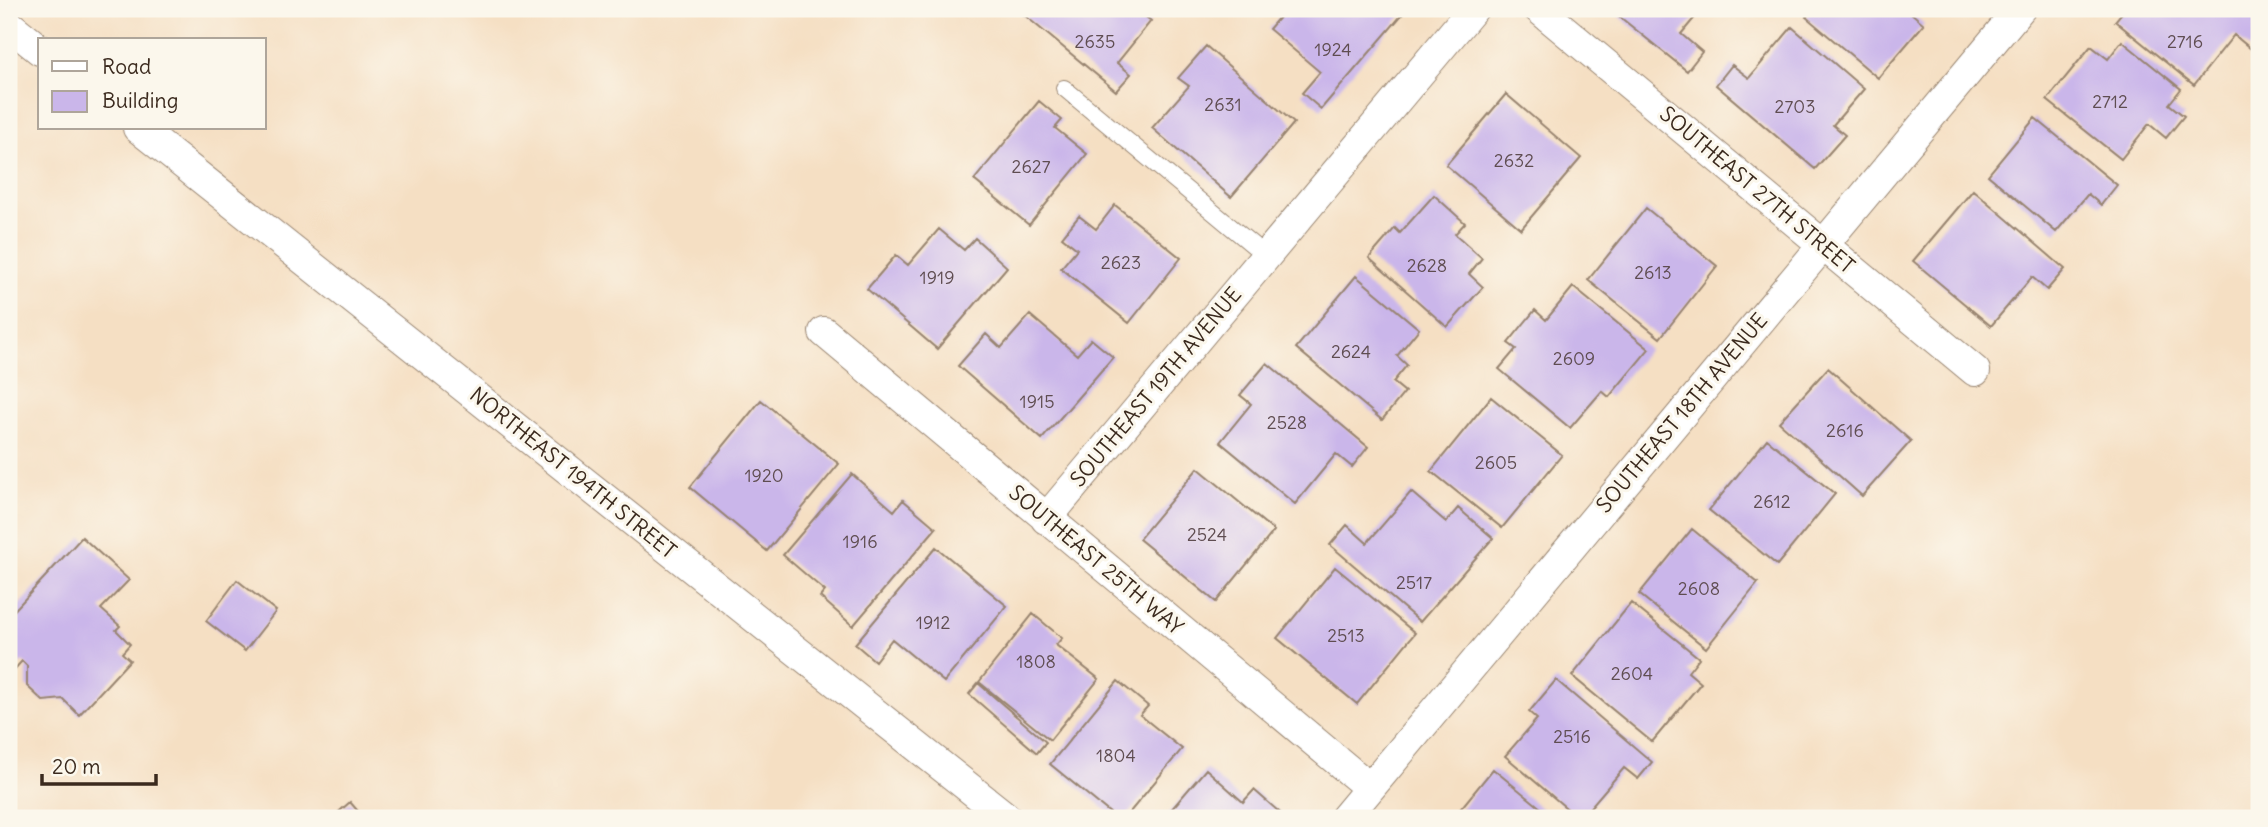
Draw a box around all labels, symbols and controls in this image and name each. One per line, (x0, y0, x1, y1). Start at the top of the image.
house number: 2635 (1075, 30, 1115, 53)
house number: 2716 (2167, 30, 2203, 53)
legend (38, 38, 266, 130)
house number: 1924 (1314, 38, 1352, 61)
text: Road (102, 53, 151, 80)
text: Building (102, 87, 178, 114)
house number: 2712 (2092, 90, 2128, 113)
house number: 2631 (1204, 93, 1242, 116)
house number: 2703 (1775, 95, 1815, 118)
street label: SOUTHEAST 27TH STREET (1654, 100, 1860, 279)
house number: 2632 (1494, 149, 1534, 172)
house number: 2627 (1012, 155, 1051, 178)
house number: 2623 (1101, 251, 1141, 274)
house number: 2628 (1407, 254, 1447, 277)
house number: 2613 (1634, 261, 1672, 284)
house number: 1919 (920, 266, 955, 289)
street label: SOUTHEAST 19TH AVENUE (1064, 281, 1247, 492)
street label: SOUTHEAST 18TH AVENUE (1590, 307, 1773, 518)
house number: 2624 (1331, 340, 1371, 363)
house number: 2609 (1553, 347, 1595, 370)
street label: NORTHEAST 194TH STREET (465, 381, 682, 564)
house number: 1915 (1020, 390, 1055, 413)
house number: 2528 (1267, 411, 1307, 434)
house number: 2616 (1826, 419, 1864, 442)
house number: 2605 (1475, 451, 1517, 474)
house number: 1920 (744, 464, 784, 487)
street label: SOUTHEAST 25TH WAY (1004, 479, 1189, 641)
house number: 2612 (1753, 490, 1791, 513)
house number: 2524 (1187, 523, 1227, 546)
house number: 1916 (842, 530, 878, 553)
house number: 2517 (1396, 571, 1432, 594)
house number: 2608 (1678, 577, 1720, 600)
house number: 1912 (916, 611, 950, 634)
house number: 2513 (1327, 624, 1365, 647)
house number: 1808 (1016, 650, 1056, 673)
house number: 2604 (1611, 662, 1653, 685)
house number: 2516 (1553, 725, 1591, 748)
scale bar (42, 743, 156, 787)
house number: 1804 (1096, 744, 1136, 767)
text: 20 m (52, 753, 101, 780)

